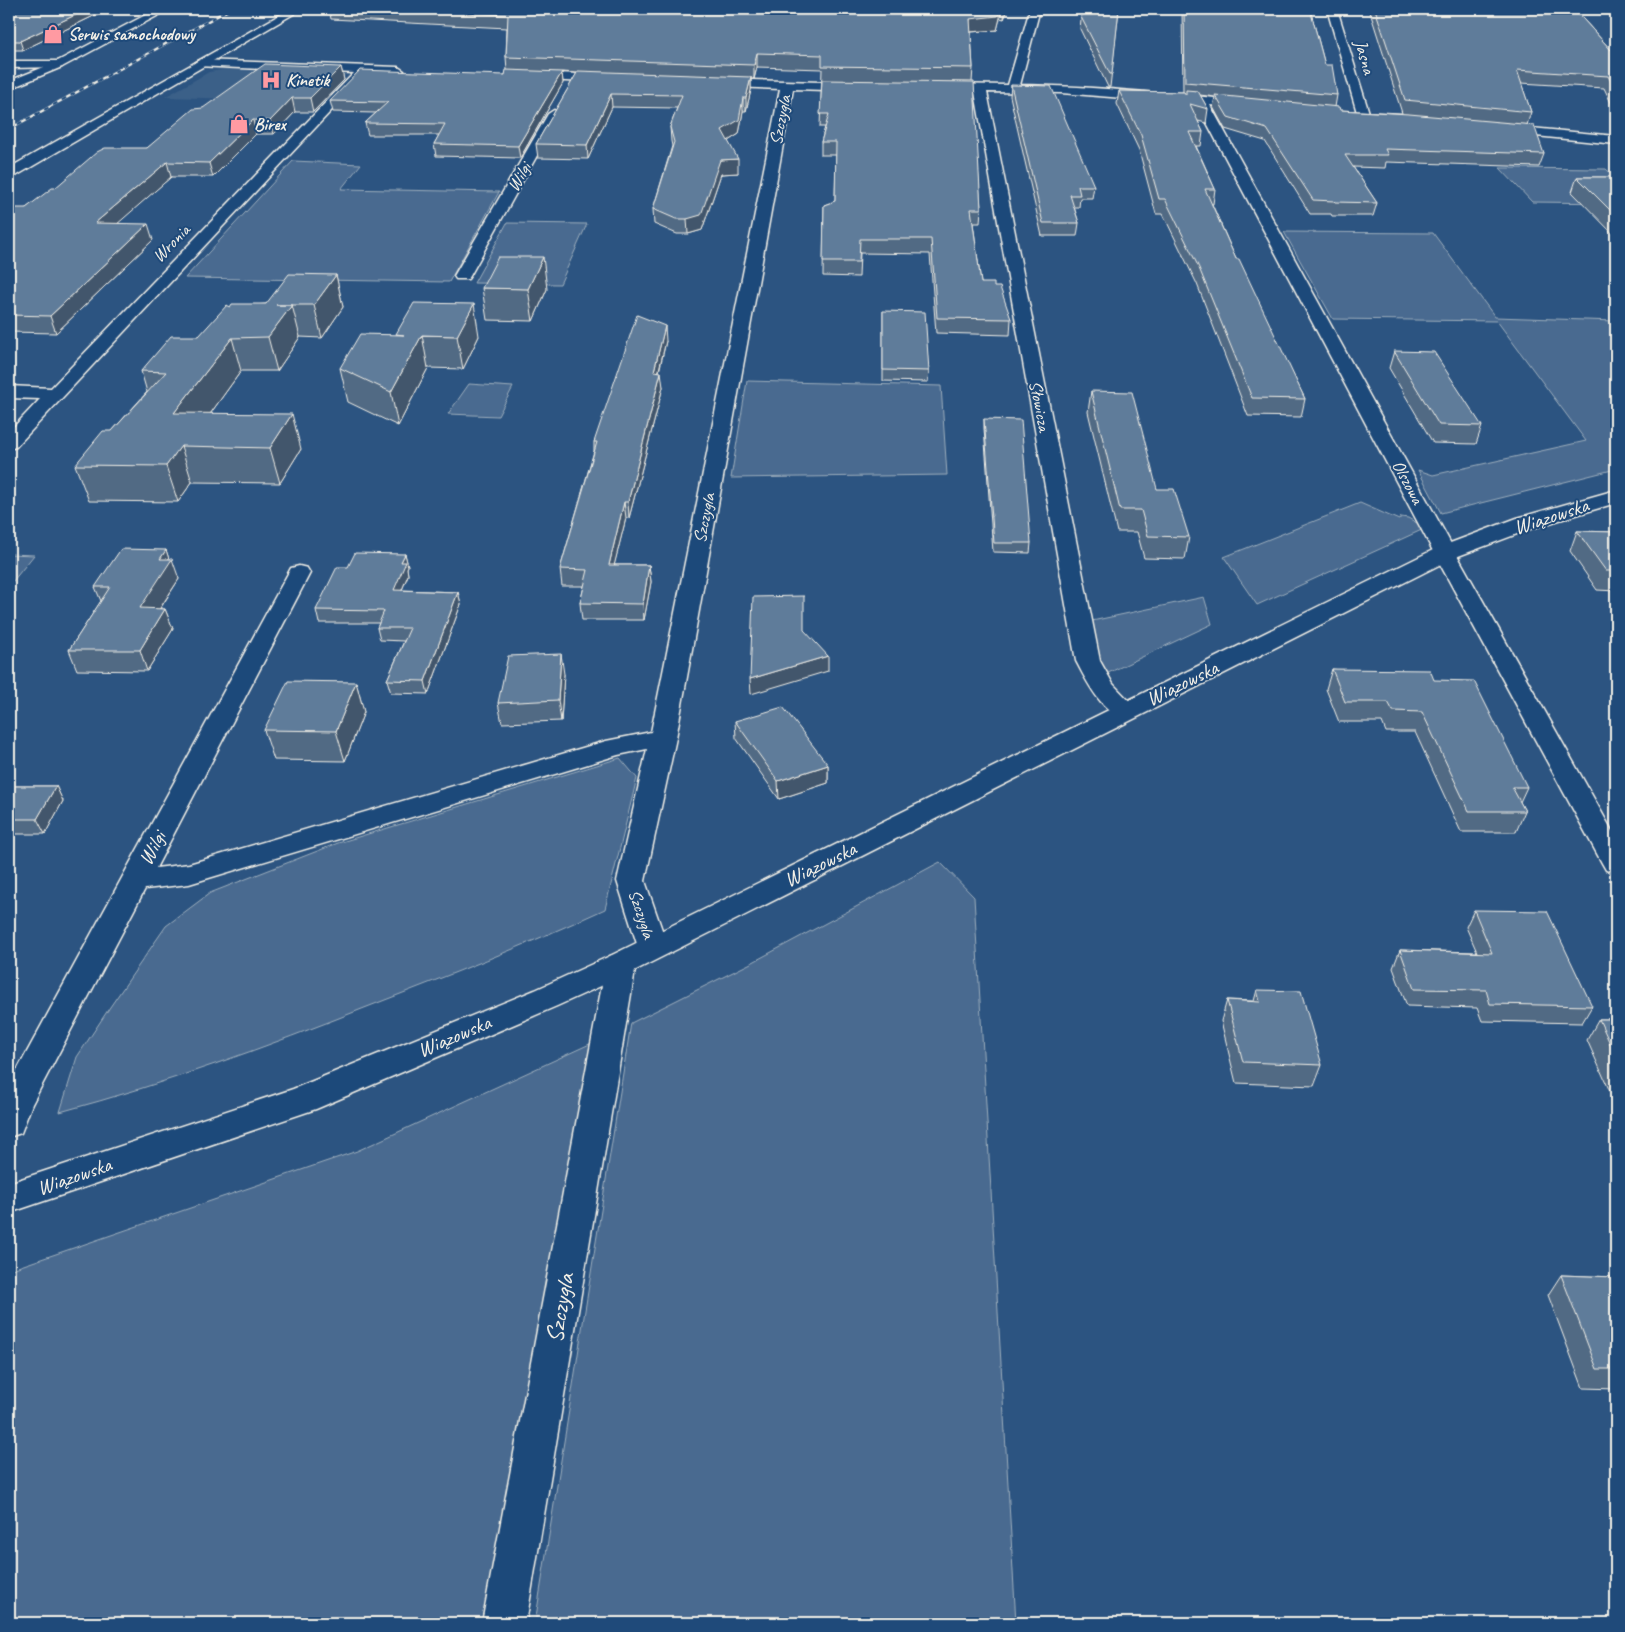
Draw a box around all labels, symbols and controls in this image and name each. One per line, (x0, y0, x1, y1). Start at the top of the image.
shop icon: Serwis samochodowy (42, 23, 64, 45)
place label: Serwis samochodowy (68, 23, 197, 45)
street label: Jasna (1349, 36, 1381, 78)
hospital icon: Kinetik (260, 69, 282, 91)
place label: Kinetik (286, 69, 332, 91)
street label: Szczygla (764, 92, 796, 147)
shop icon: Birex (228, 113, 250, 135)
place label: Birex (254, 113, 288, 135)
street label: Wilgi (502, 156, 537, 195)
street label: Wronia (148, 218, 196, 267)
street label: Słowicza (1024, 379, 1056, 435)
street label: Olszowa (1387, 456, 1430, 509)
street label: Szczygla (688, 490, 720, 545)
street label: Wiązowska (1510, 491, 1593, 540)
street label: Wiązowska (1142, 654, 1224, 712)
street label: Wilgi (132, 824, 173, 869)
street label: Wiązowska (780, 835, 862, 893)
street label: Szczygla (624, 887, 661, 942)
street label: Wiązowska (413, 1008, 496, 1063)
street label: Wiązowska (33, 1151, 116, 1201)
street label: Szczygla (538, 1269, 582, 1345)

